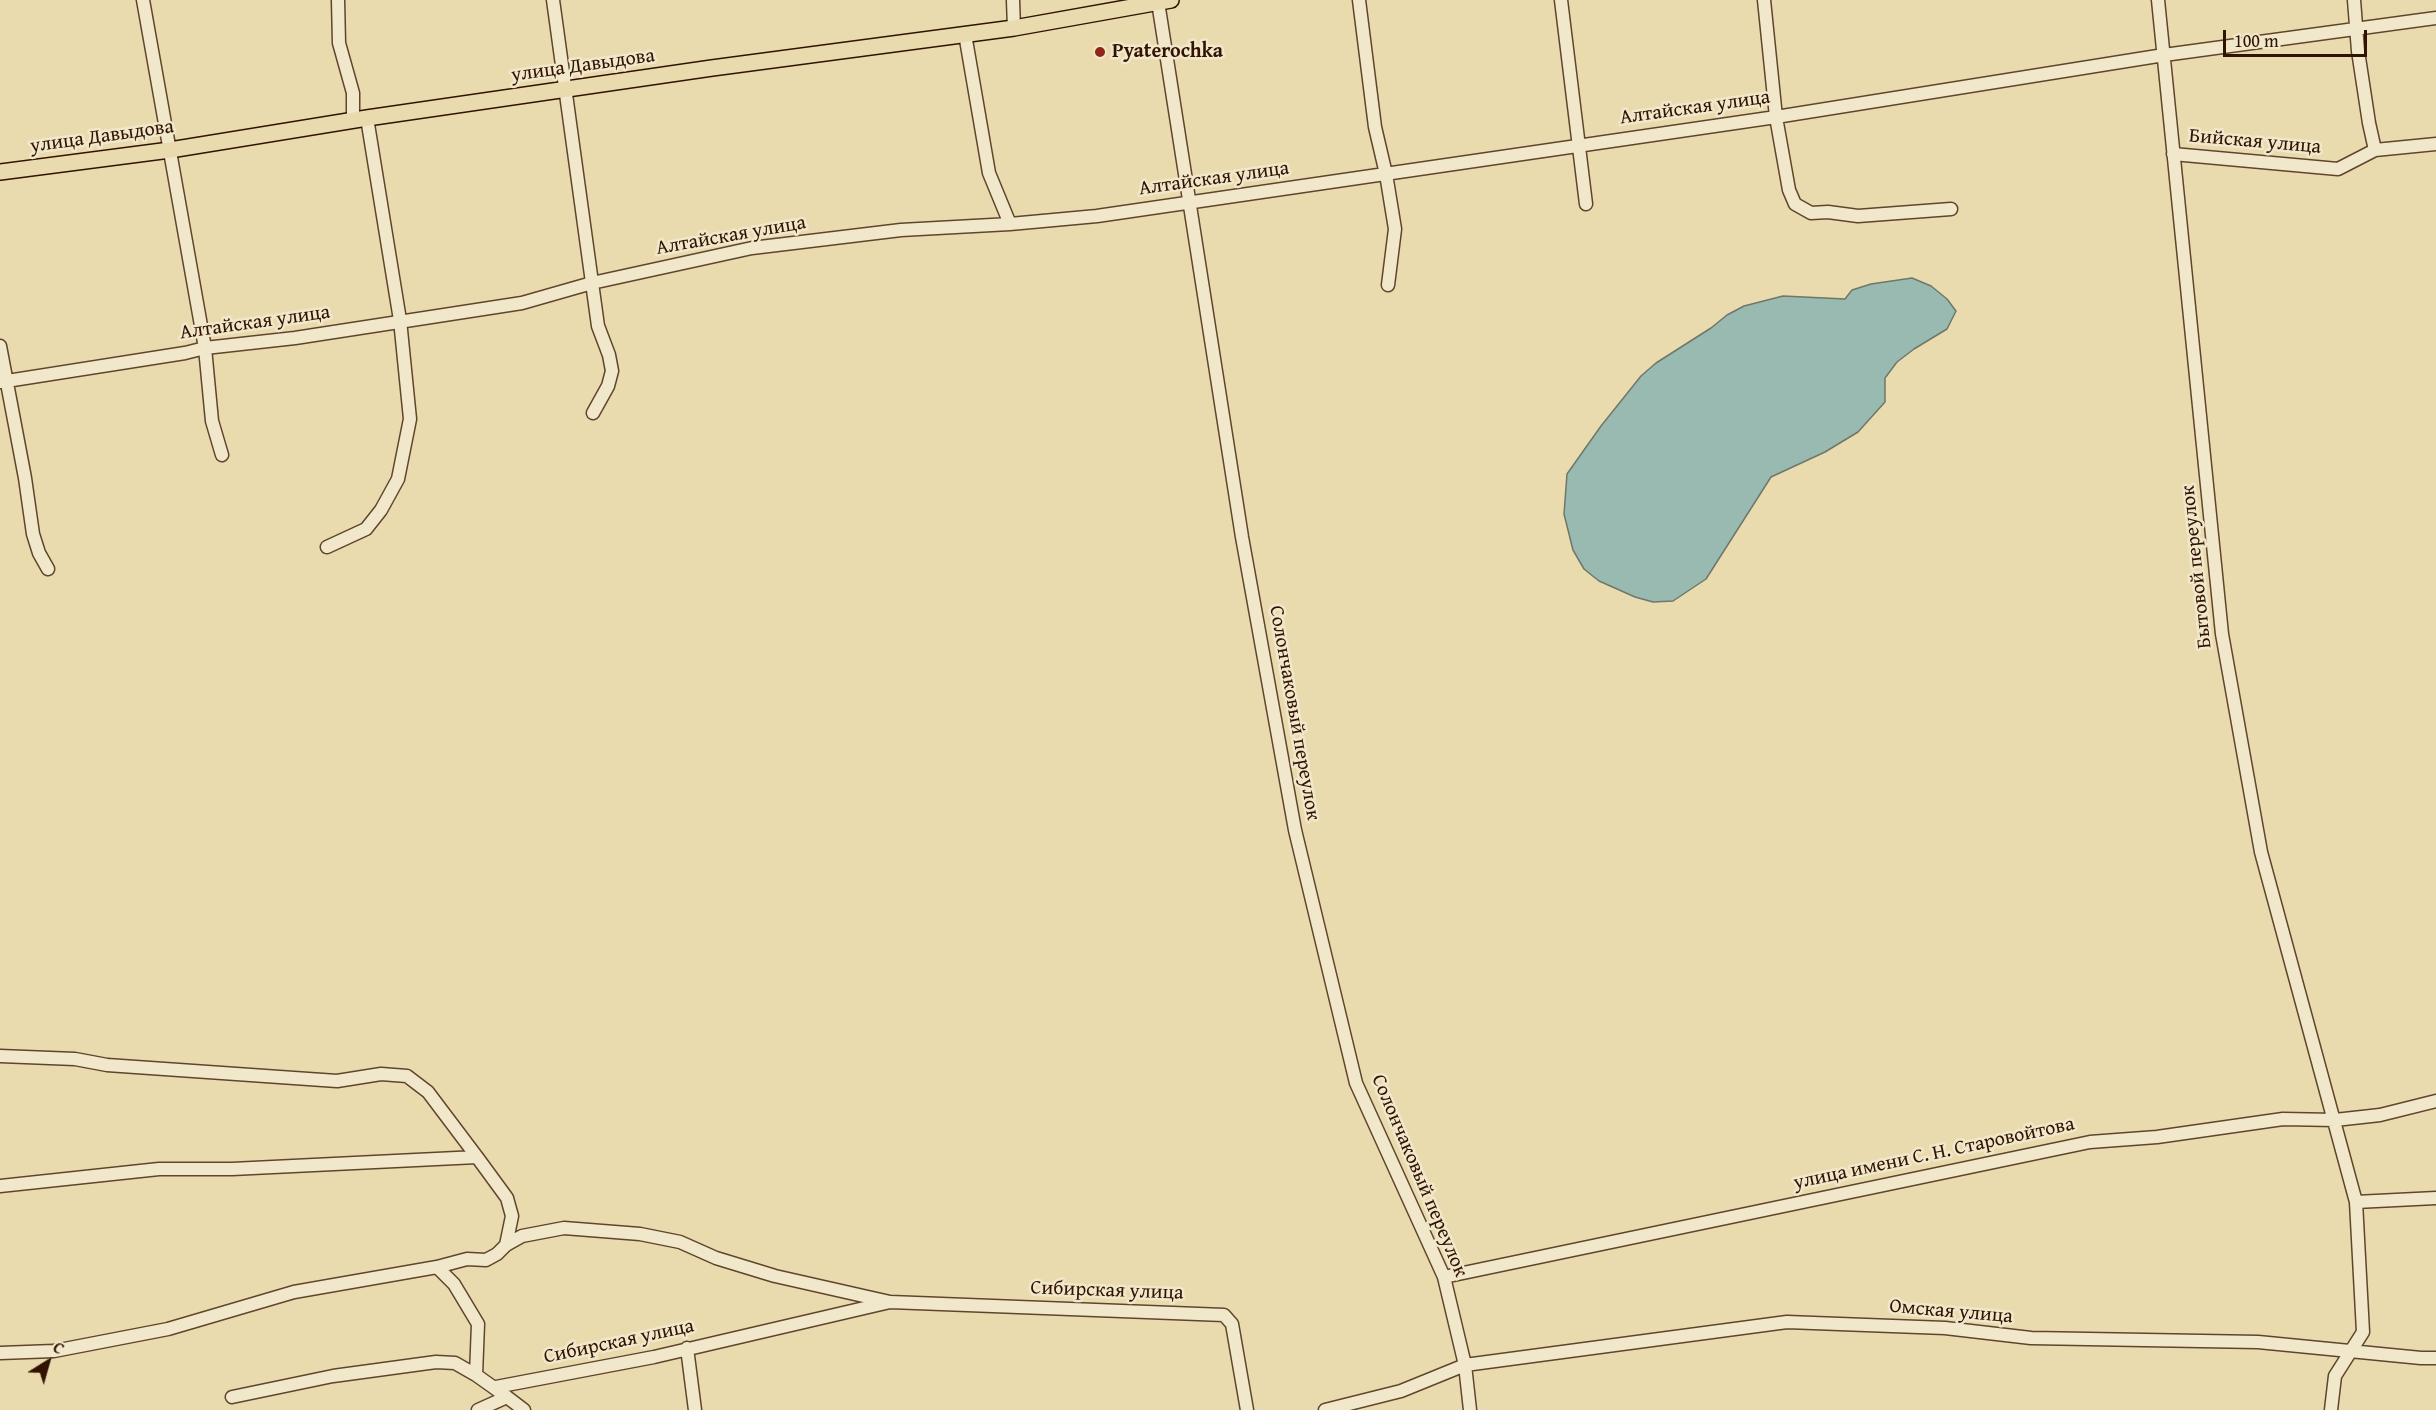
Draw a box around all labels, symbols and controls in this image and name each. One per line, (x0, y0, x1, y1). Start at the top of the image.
scale bar (2226, 18, 2370, 56)
text: 100 m (2234, 27, 2279, 54)
place label: Pyaterochka (1112, 40, 1223, 64)
street label: улица Давыдова (510, 44, 656, 88)
marker: Pyaterochka (1093, 45, 1107, 59)
street label: Алтайская улица (1618, 86, 1772, 130)
street label: улица Давыдова (29, 115, 175, 159)
street label: Бийская улица (2188, 124, 2322, 160)
street label: Алтайская улица (1137, 157, 1291, 201)
street label: Алтайская улица (654, 211, 808, 261)
street label: Алтайская улица (178, 301, 332, 345)
street label: Бытовой переулок (2176, 484, 2218, 650)
street label: Солончаковый переулок (1263, 604, 1325, 822)
street label: Солончаковый переулок (1365, 1071, 1473, 1281)
street label: улица имени С. Н. Старовойтова (1791, 1112, 2077, 1196)
street label: Сибирская улица (1030, 1276, 1184, 1306)
street label: Омская улица (1888, 1295, 2014, 1329)
street label: Сибирская улица (542, 1314, 696, 1370)
north arrow (18, 1332, 78, 1392)
text: С (48, 1335, 70, 1360)

